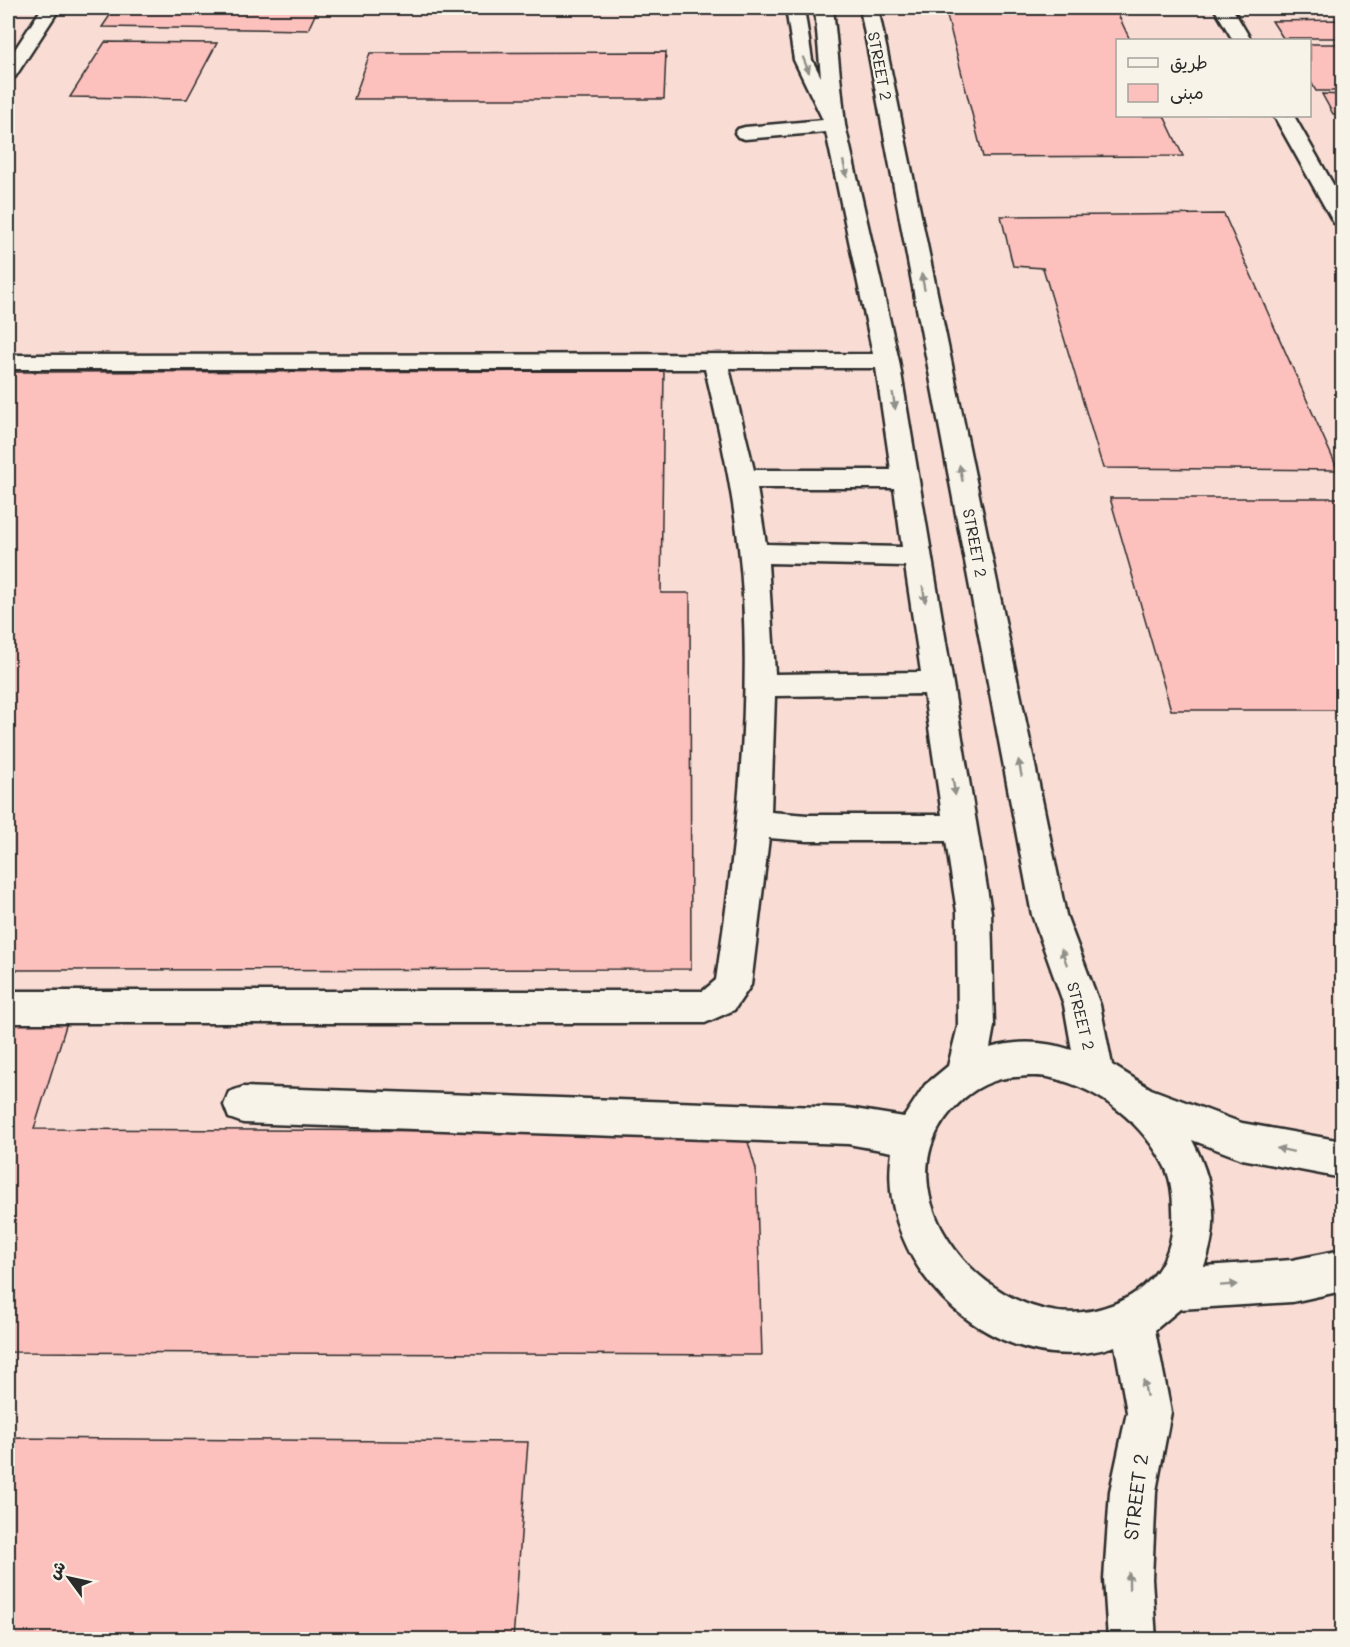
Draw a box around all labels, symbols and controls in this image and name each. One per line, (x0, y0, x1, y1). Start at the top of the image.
street label: STREET 2 (864, 30, 897, 102)
legend (1116, 39, 1311, 117)
text: طريق (1170, 50, 1208, 74)
one-way arrow (801, 56, 811, 74)
text: مبنى (1170, 80, 1204, 104)
one-way arrow (840, 160, 850, 179)
one-way arrow (918, 272, 927, 291)
one-way arrow (889, 392, 898, 411)
one-way arrow (956, 464, 965, 483)
street label: STREET 2 (959, 507, 992, 579)
one-way arrow (920, 585, 929, 604)
one-way arrow (1015, 758, 1024, 777)
one-way arrow (950, 777, 959, 796)
one-way arrow (1059, 948, 1069, 966)
street label: STREET 2 (1063, 980, 1100, 1052)
one-way arrow (1275, 1145, 1294, 1154)
one-way arrow (1220, 1281, 1239, 1290)
one-way arrow (1140, 1379, 1149, 1398)
street label: STREET 2 (1117, 1452, 1153, 1542)
north arrow (39, 1548, 99, 1608)
text: ش (42, 1556, 70, 1583)
one-way arrow (1124, 1572, 1133, 1591)

